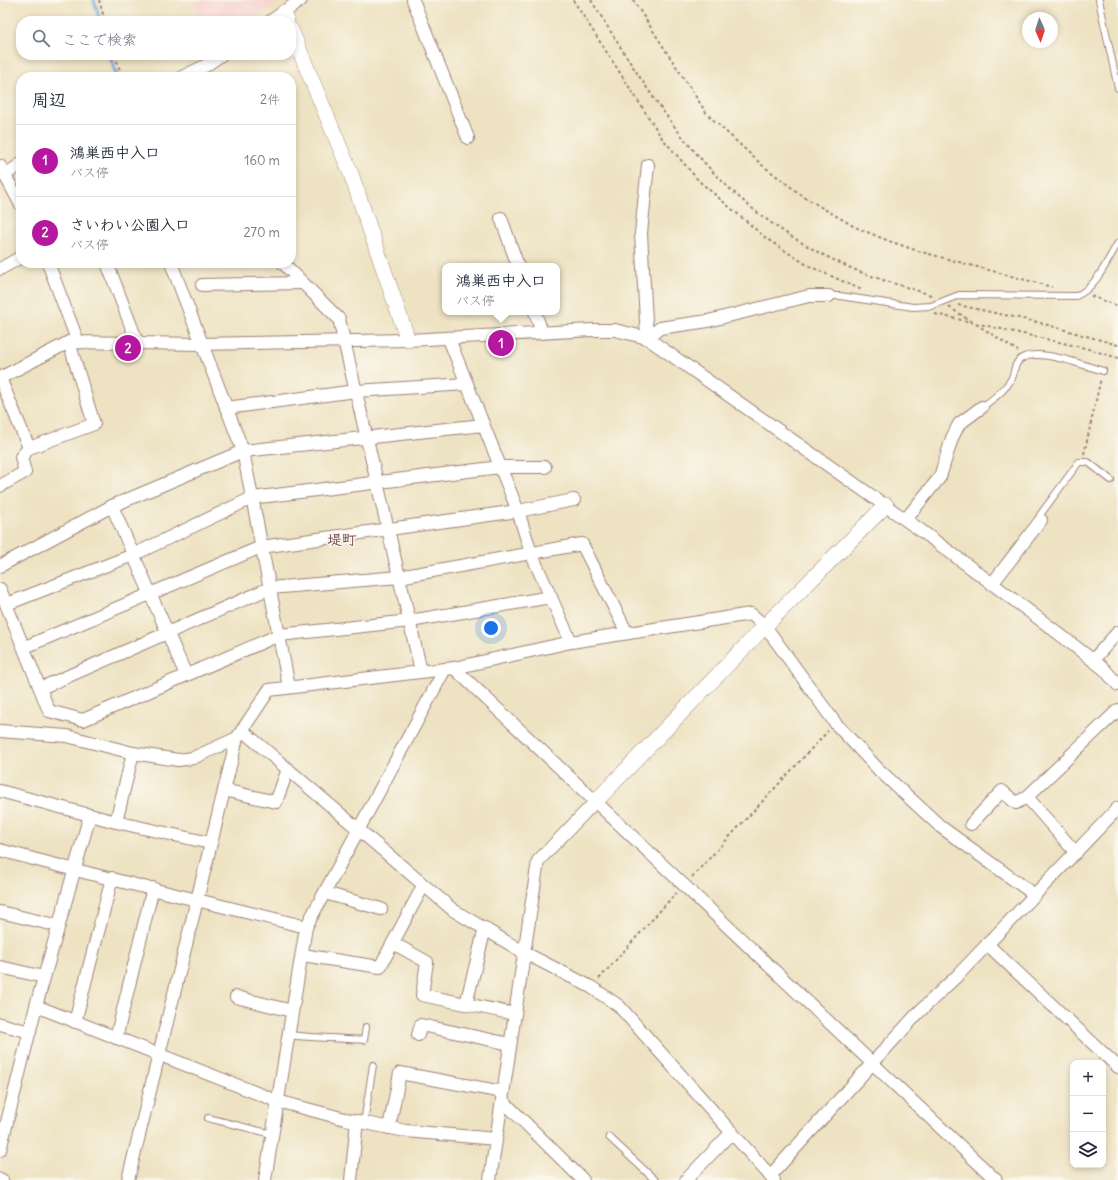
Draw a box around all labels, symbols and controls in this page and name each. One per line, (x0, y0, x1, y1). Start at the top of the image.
north arrow (1022, 12, 1058, 48)
search box (16, 16, 296, 60)
icon: search (30, 27, 52, 49)
text: ここで検索 (62, 30, 137, 49)
text: 周辺 (32, 89, 66, 111)
text: 2件 (260, 91, 280, 108)
text: 鴻巣西中入口 (70, 143, 160, 162)
text: 1 (42, 152, 48, 169)
text: 160 m (244, 152, 280, 169)
text: バス停 (70, 164, 109, 181)
text: さいわい公園入口 (70, 215, 190, 234)
text: 2 (41, 224, 49, 241)
text: 270 m (243, 224, 280, 241)
text: バス停 (70, 236, 109, 253)
popup (442, 263, 560, 315)
text: 鴻巣西中入口 (456, 271, 546, 290)
text: バス停 (456, 292, 495, 309)
pin: 1 (488, 328, 514, 358)
pin: 2 (115, 333, 141, 363)
district label: 堤町 (327, 530, 357, 549)
your location (481, 618, 501, 638)
map controls (1070, 1060, 1106, 1168)
button: + (1070, 1060, 1106, 1096)
button: − (1070, 1096, 1106, 1132)
button: layers (1070, 1132, 1106, 1168)

